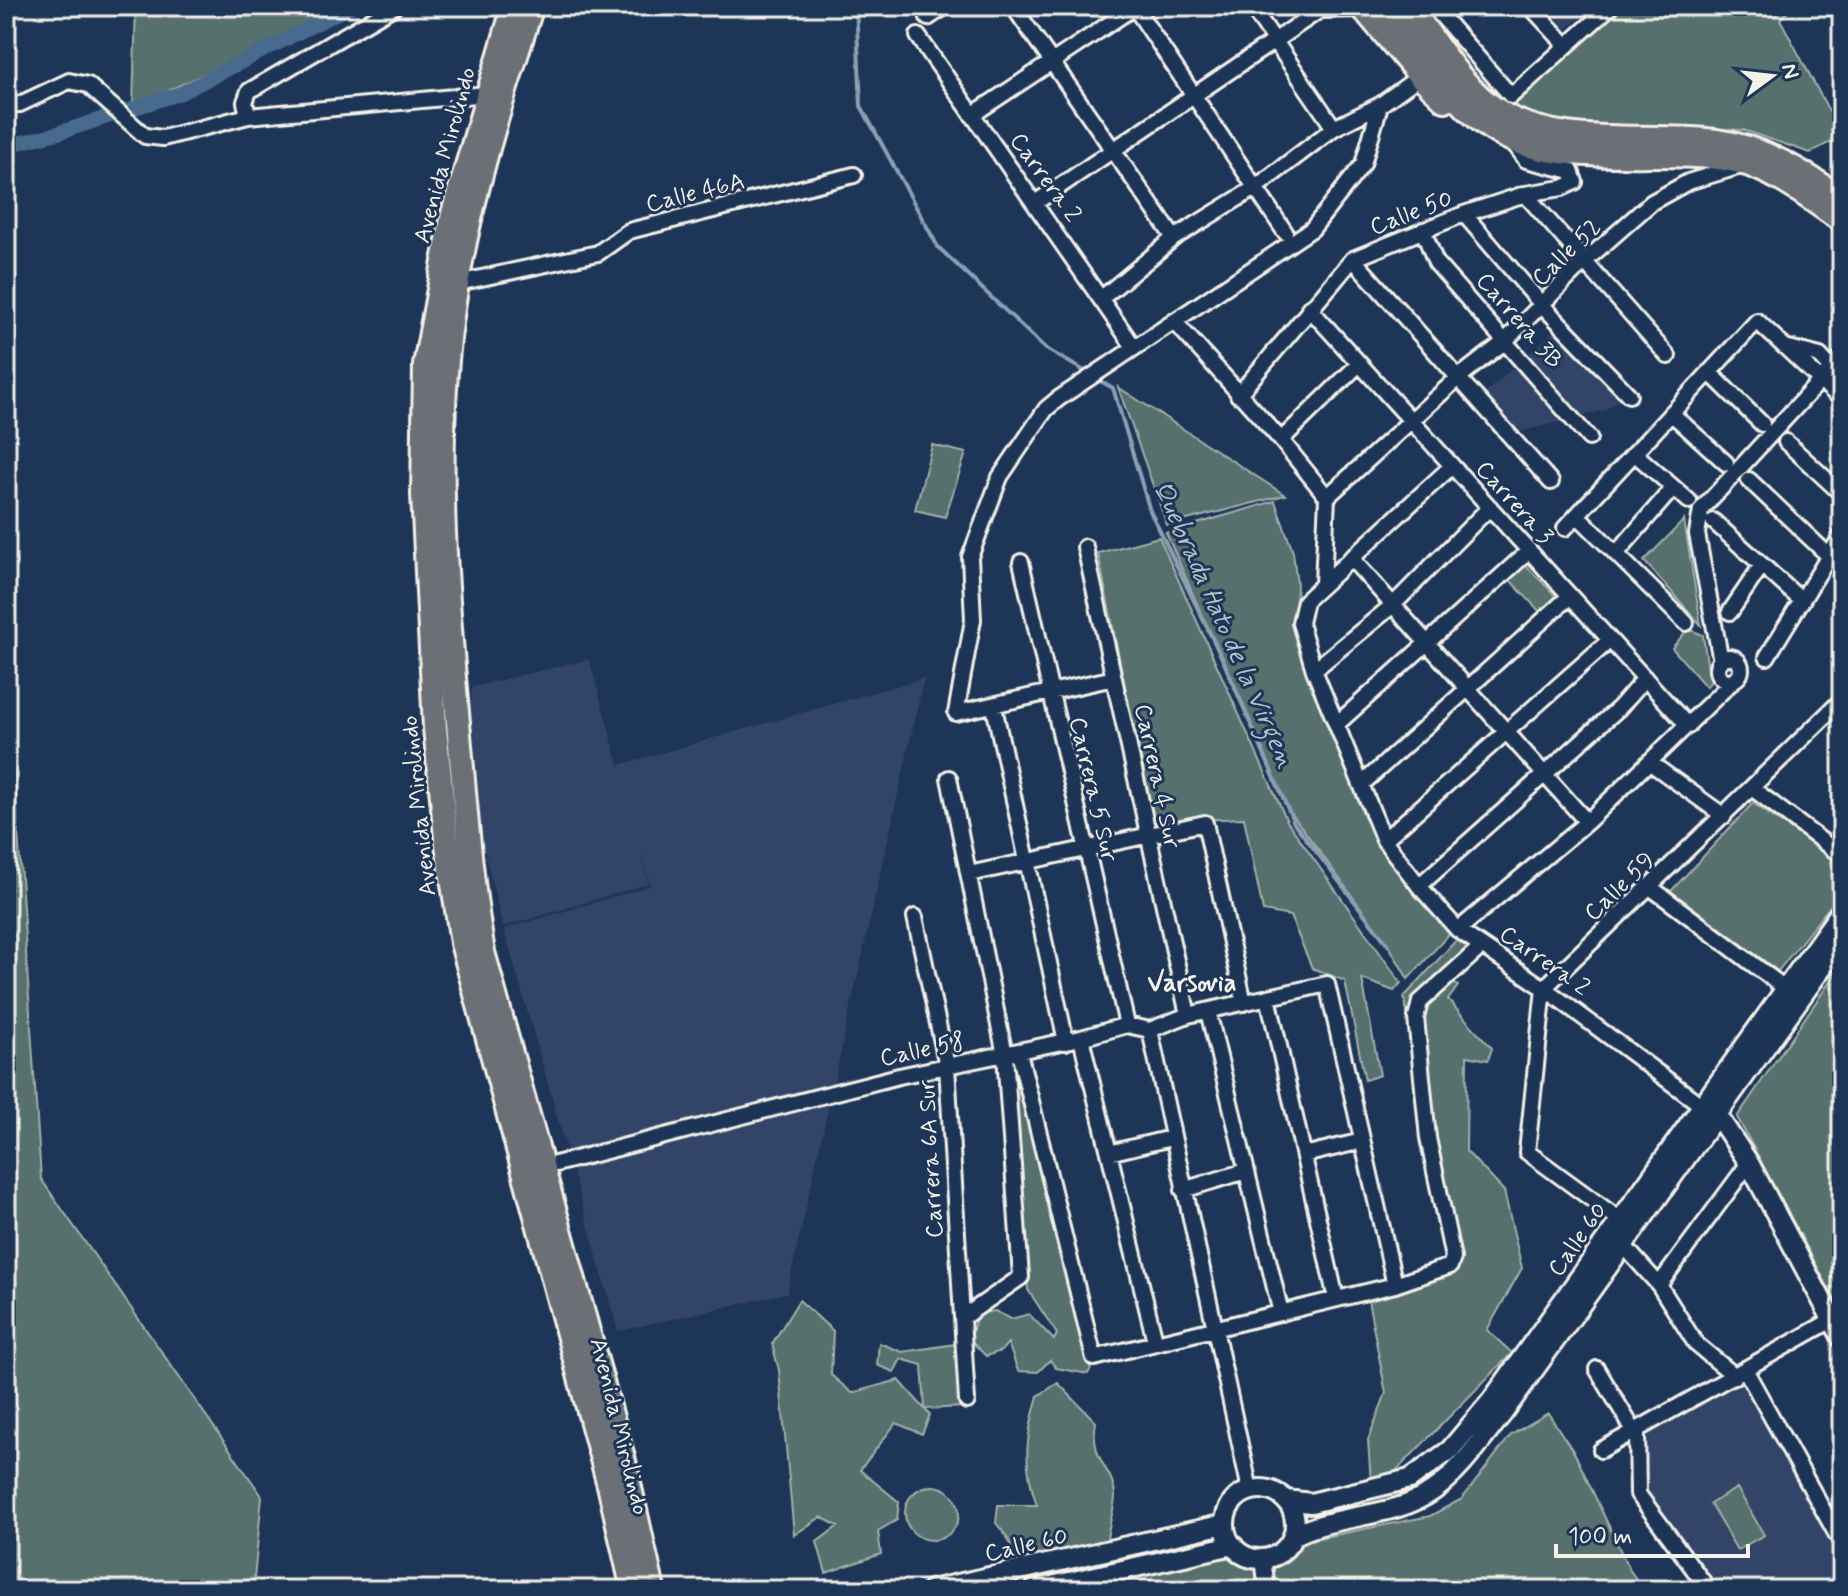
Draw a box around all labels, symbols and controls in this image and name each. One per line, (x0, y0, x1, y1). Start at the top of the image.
north arrow (1732, 36, 1812, 116)
text: N (1774, 61, 1805, 82)
street label: Avenida Mirolindo (407, 64, 484, 247)
street label: Carrera 2 (1002, 127, 1088, 229)
street label: Calle 46A (643, 166, 748, 221)
street label: Calle 50 (1366, 183, 1457, 243)
street label: Calle 52 (1526, 212, 1608, 294)
street label: Carrera 3B (1469, 266, 1569, 376)
street label: Carrera 3 (1468, 455, 1560, 552)
water label: Quebrada Hato de la Virgen (1142, 476, 1302, 775)
street label: Carrera 4 Sur (1126, 701, 1187, 851)
street label: Avenida Mirolindo (395, 714, 444, 898)
street label: Carrera 5 Sur (1061, 714, 1124, 865)
street label: Calle 59 (1578, 846, 1662, 928)
street label: Carrera 2 (1493, 919, 1596, 1004)
district label: Varsovia (1148, 967, 1236, 1001)
street label: Calle 58 (877, 1026, 967, 1075)
street label: Carrera 6A Sur (912, 1079, 951, 1239)
street label: Calle 60 (1541, 1197, 1615, 1283)
street label: Avenida Mirolindo (582, 1335, 656, 1518)
scale bar (1556, 1508, 1748, 1558)
street label: Calle 60 (982, 1521, 1071, 1570)
text: 100 m (1568, 1522, 1632, 1553)

